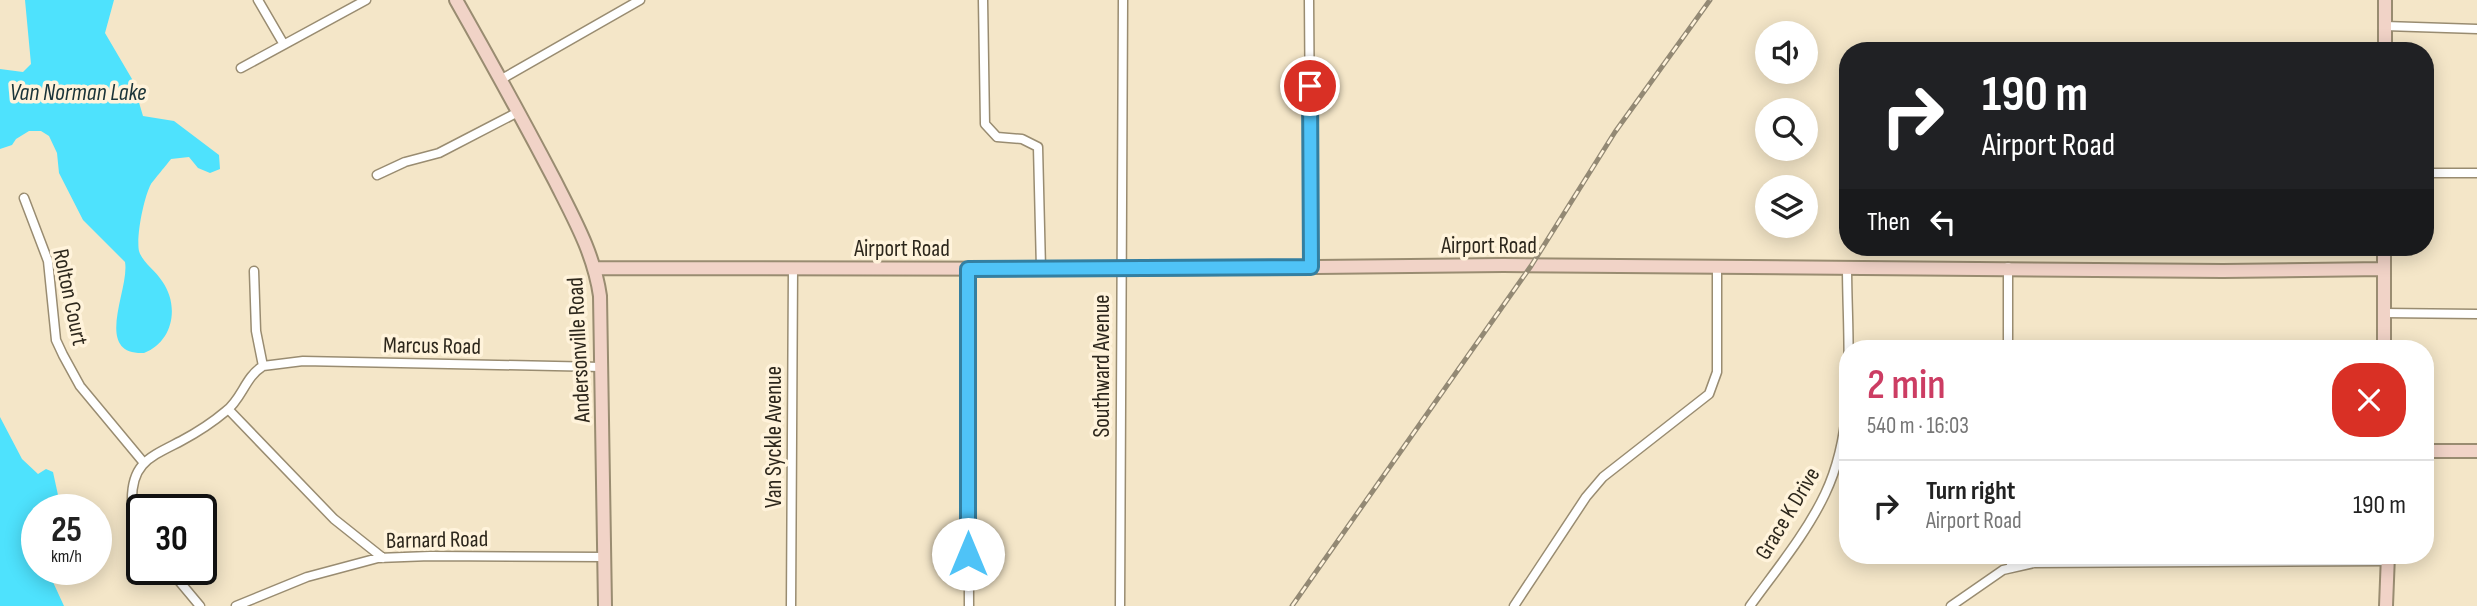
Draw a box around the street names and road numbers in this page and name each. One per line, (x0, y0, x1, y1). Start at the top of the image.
street label: Airport Road (1440, 232, 1537, 260)
street label: Airport Road (853, 235, 950, 263)
street label: Rolton Court (46, 246, 94, 348)
street label: Andersonville Road (561, 276, 597, 424)
street label: Southward Avenue (1088, 294, 1116, 438)
street label: Marcus Road (383, 331, 481, 361)
street label: Van Syckle Avenue (760, 366, 788, 508)
street label: Grace K Drive (1749, 462, 1826, 565)
street label: Barnard Road (386, 525, 488, 555)

